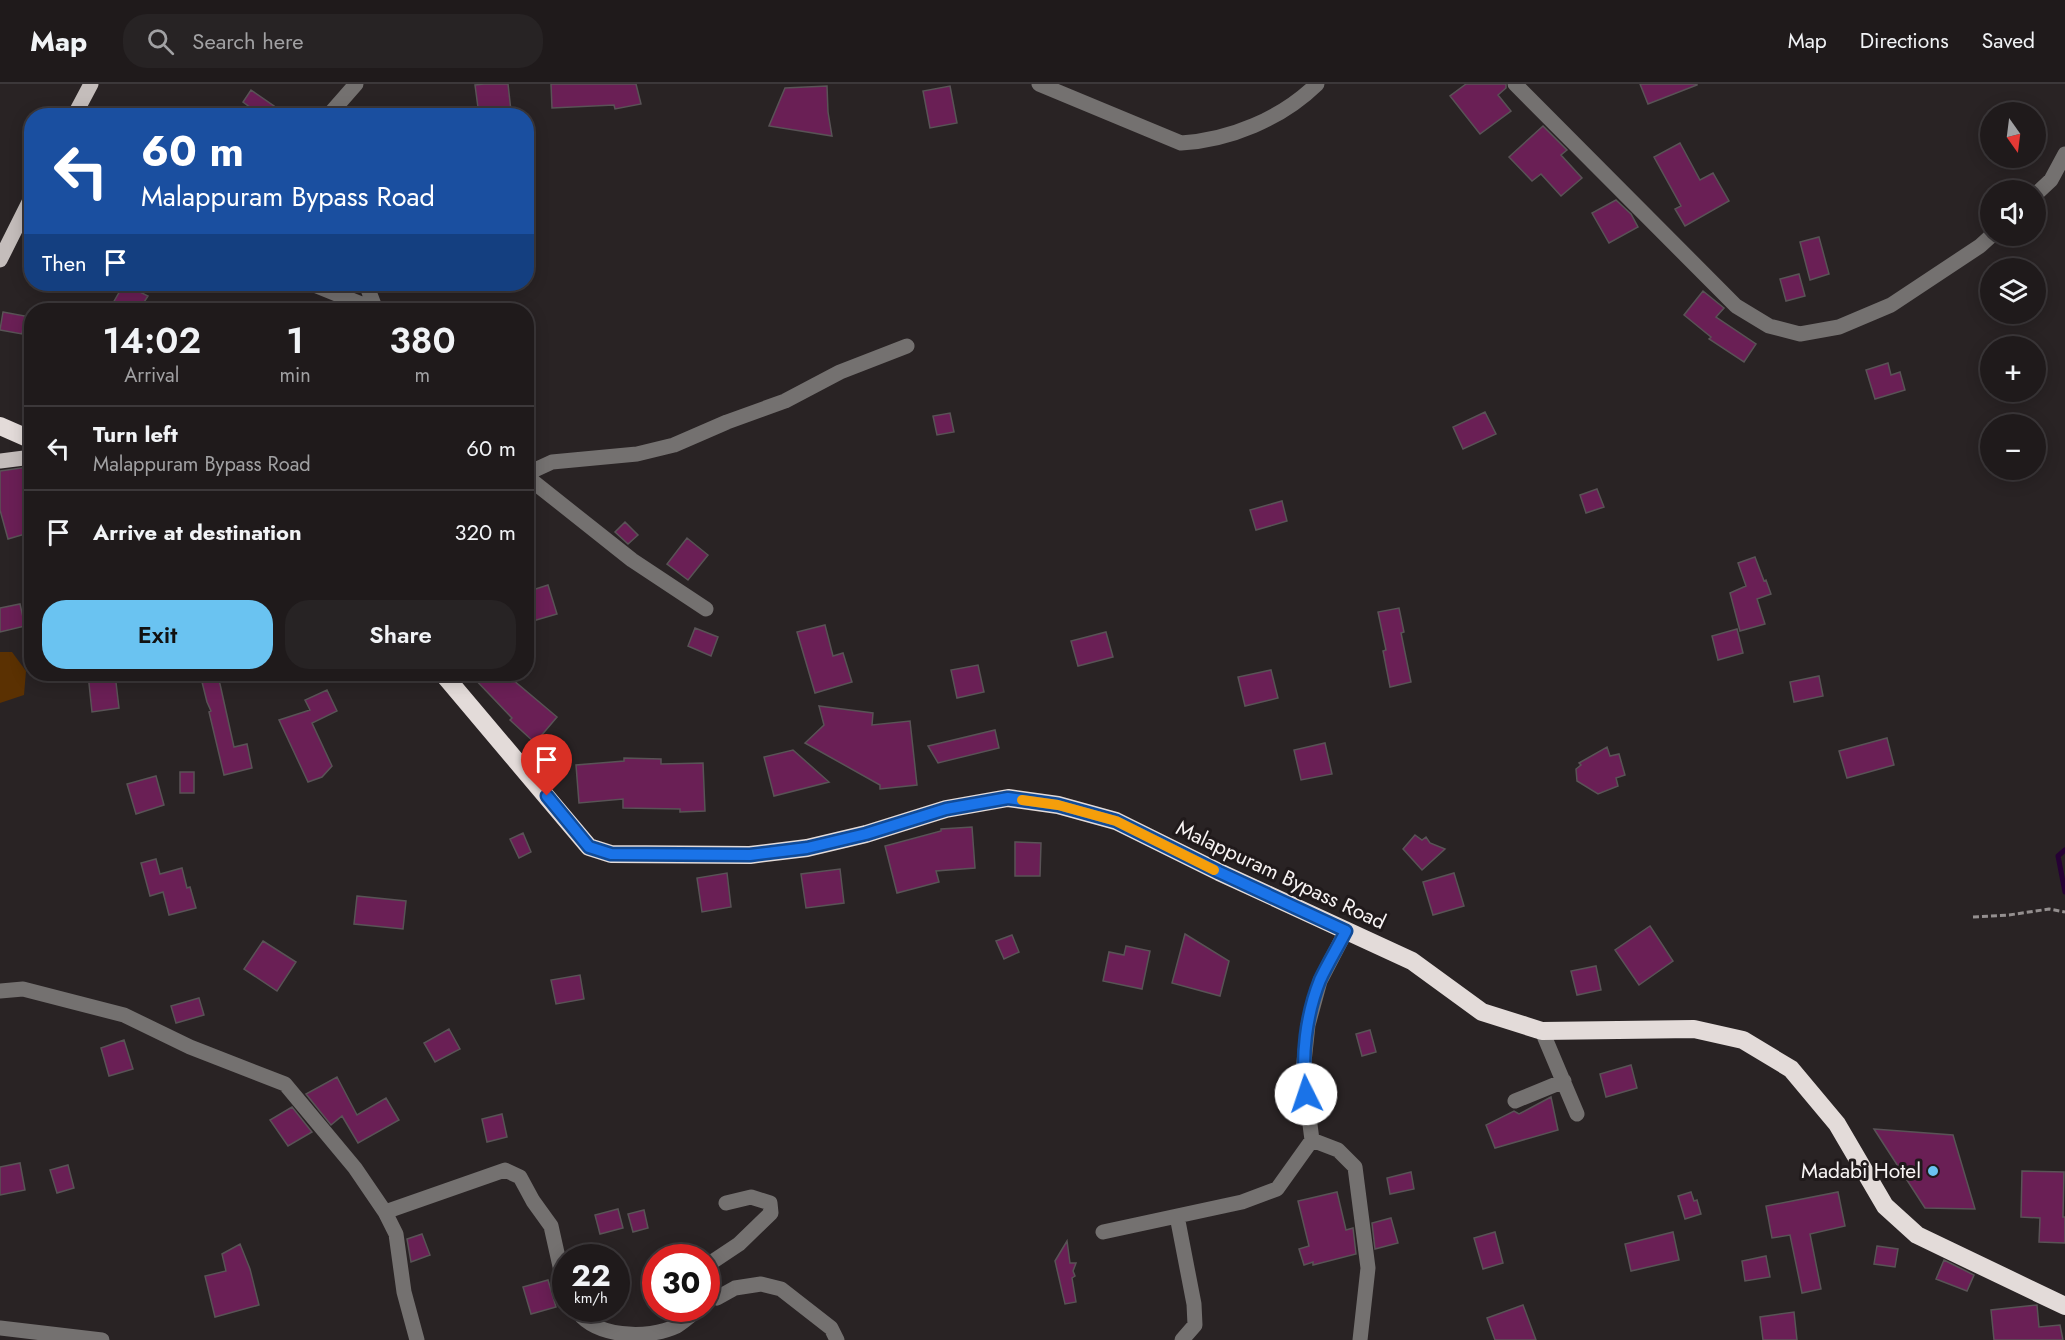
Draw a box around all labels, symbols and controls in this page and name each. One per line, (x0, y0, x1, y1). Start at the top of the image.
search box (123, 14, 543, 68)
text: Map (30, 21, 87, 62)
icon: search (144, 25, 177, 58)
text: Search here (192, 25, 304, 57)
text: Map (1788, 26, 1827, 56)
text: Directions (1860, 26, 1949, 56)
text: Saved (1982, 26, 2035, 56)
north arrow (1980, 102, 2046, 168)
map controls (1980, 102, 2046, 480)
text: 60 m (141, 121, 244, 182)
icon: left (42, 132, 120, 210)
text: Malappuram Bypass Road (141, 177, 435, 216)
button: sound (1980, 180, 2046, 246)
icon: arrive (99, 246, 132, 279)
text: Then (42, 247, 87, 279)
button: layers (1980, 258, 2046, 324)
text: 14:02 (102, 314, 201, 366)
text: 1 (286, 314, 304, 366)
text: 380 (389, 314, 456, 366)
button: + (1980, 336, 2046, 402)
text: Arrival (124, 361, 179, 390)
text: min (279, 361, 311, 390)
text: m (415, 361, 430, 390)
button: − (1980, 414, 2046, 480)
text: Turn left (93, 418, 178, 450)
icon: left (42, 432, 75, 465)
text: 60 m (466, 432, 516, 464)
text: Malappuram Bypass Road (93, 450, 311, 479)
icon: arrive (42, 516, 75, 549)
text: Arrive at destination (93, 516, 302, 548)
text: 320 m (455, 516, 516, 548)
button: Exit (42, 600, 273, 669)
button: Share (285, 600, 516, 669)
pin (521, 734, 572, 796)
icon: arrive (530, 743, 563, 776)
street label: Malappuram Bypass Road (1171, 813, 1391, 937)
position arrow (1274, 1062, 1338, 1126)
place label: Madabi Hotel (1801, 1156, 1921, 1186)
marker: Madabi Hotel (1926, 1164, 1940, 1178)
speed limit sign: 30 (642, 1244, 720, 1322)
text: 22 (571, 1254, 611, 1297)
text: km/h (574, 1287, 608, 1309)

